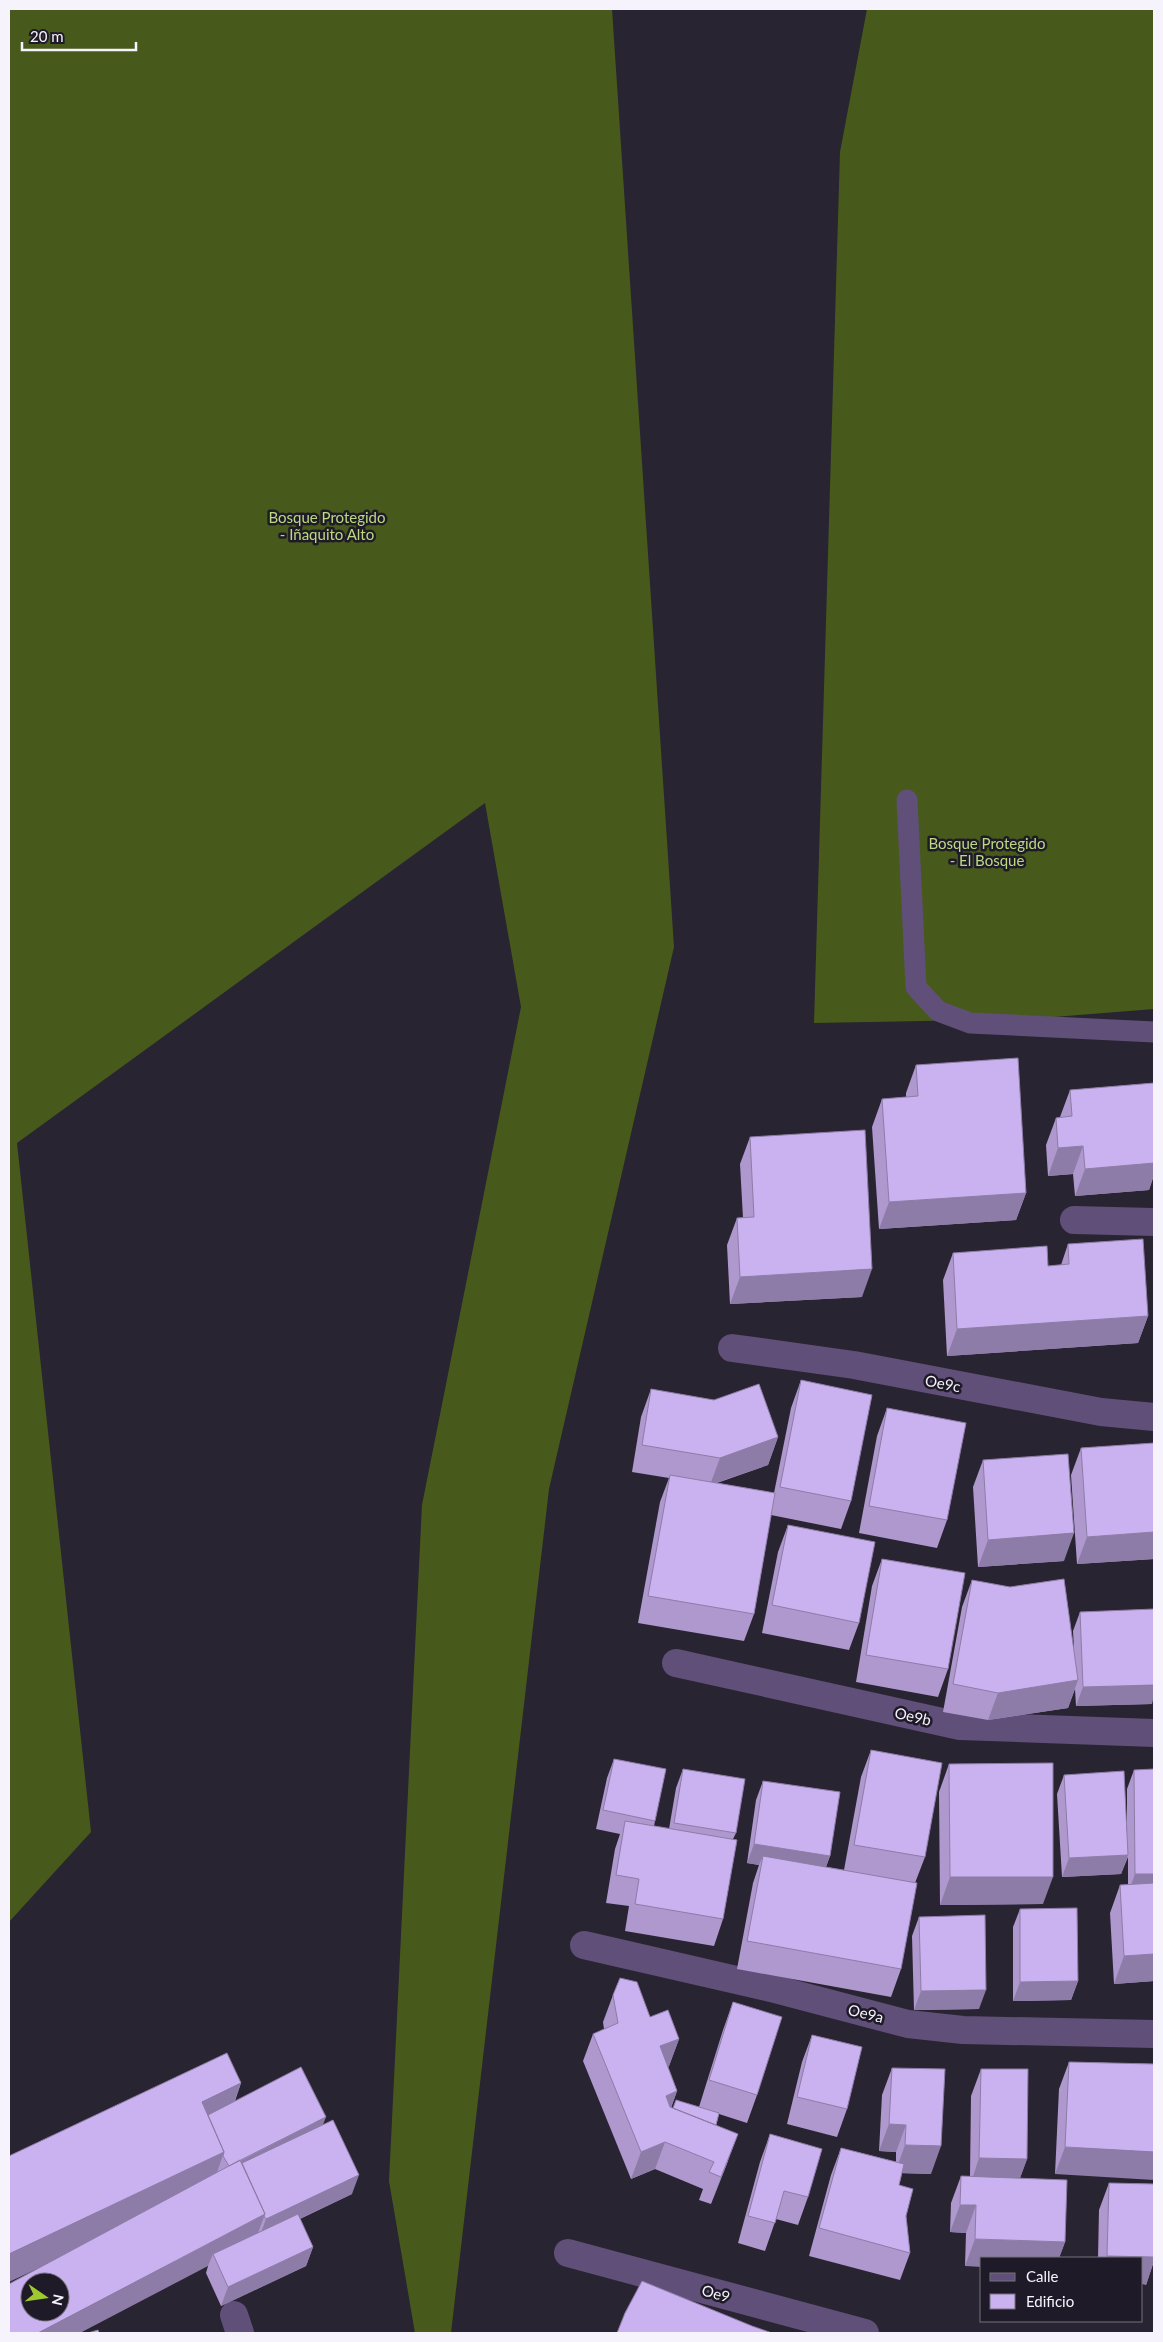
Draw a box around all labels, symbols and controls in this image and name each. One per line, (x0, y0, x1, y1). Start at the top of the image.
scale bar (22, 20, 136, 52)
text: 20 m (30, 27, 64, 45)
park label: Bosque Protegido - Iñaquito Alto (268, 508, 386, 543)
park label: Bosque Protegido - El Bosque (928, 834, 1046, 869)
street label: Oe9c (924, 1371, 962, 1395)
street label: Oe9b (893, 1703, 933, 1729)
street label: Oe9a (846, 2000, 886, 2026)
legend (980, 2257, 1143, 2322)
text: Calle (1026, 2267, 1059, 2285)
north arrow (20, 2272, 70, 2322)
street label: Oe9 (700, 2281, 732, 2305)
text: Edificio (1026, 2292, 1074, 2310)
text: N (49, 2293, 68, 2307)

